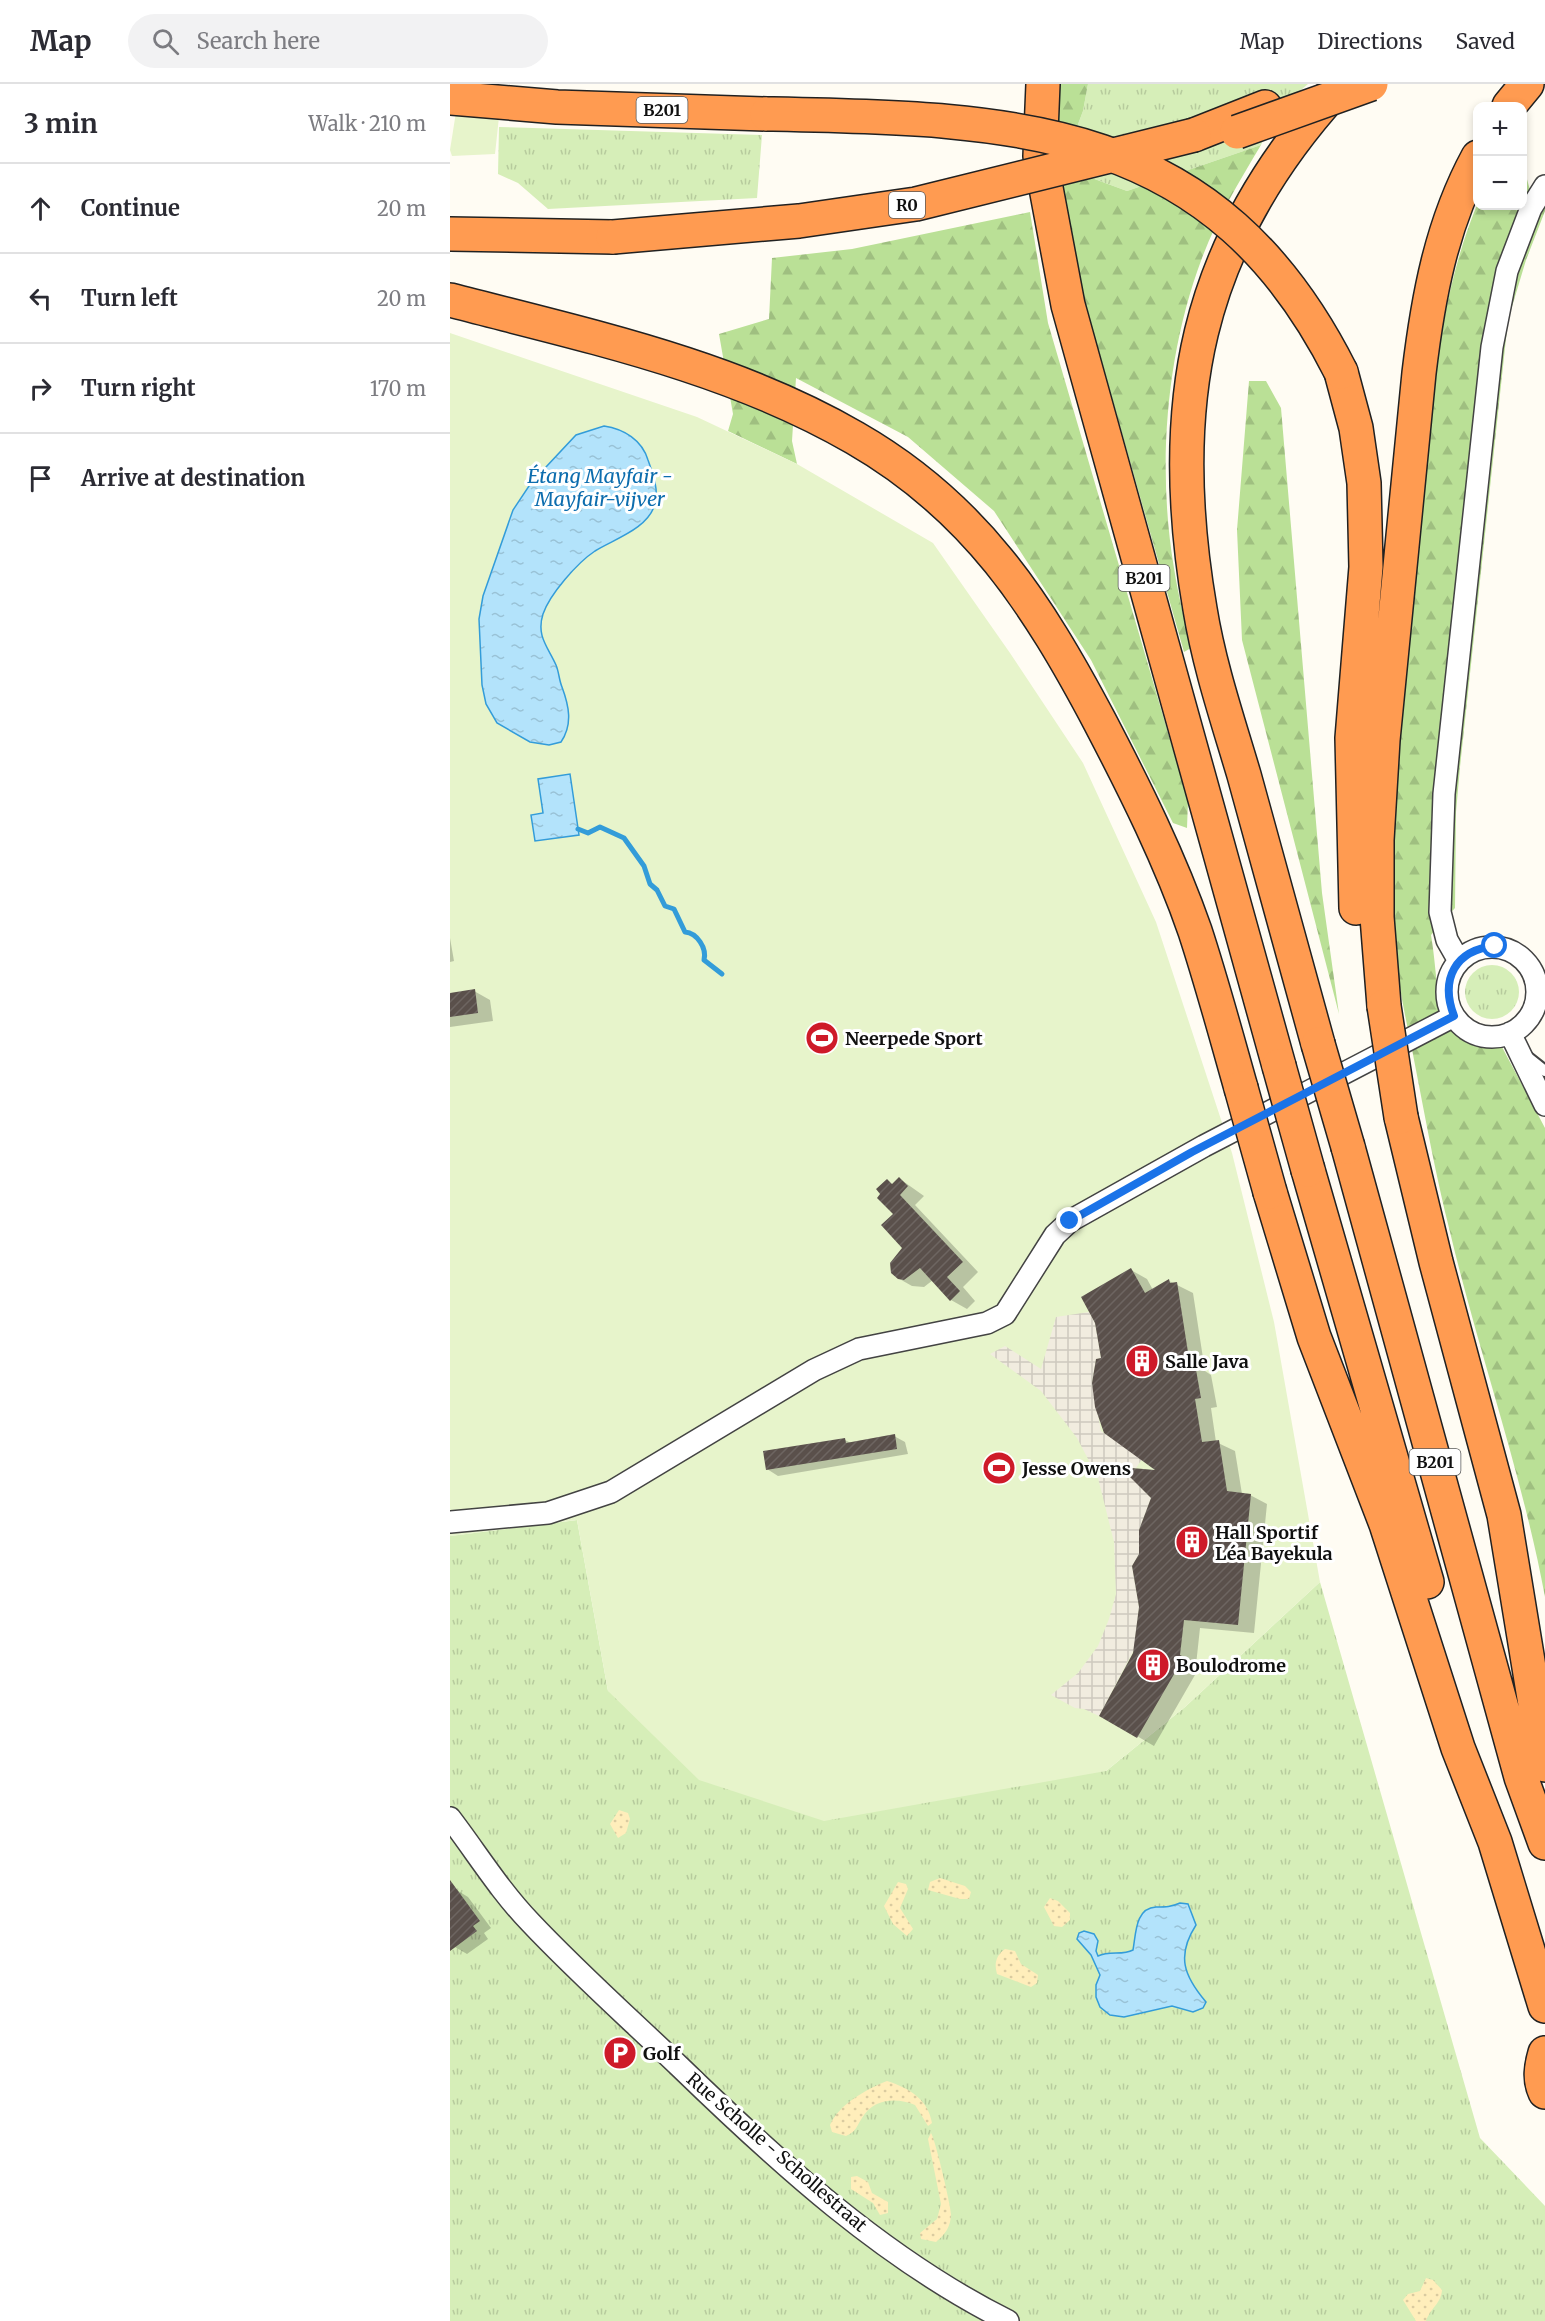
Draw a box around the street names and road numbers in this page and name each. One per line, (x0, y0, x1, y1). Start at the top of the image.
road number: B201 (636, 97, 688, 123)
road number: R0 (889, 192, 925, 218)
road number: B201 (1118, 565, 1170, 591)
road number: B201 (1410, 1449, 1460, 1475)
street label: Rue Scholle - Schollestraat (682, 2067, 872, 2237)

